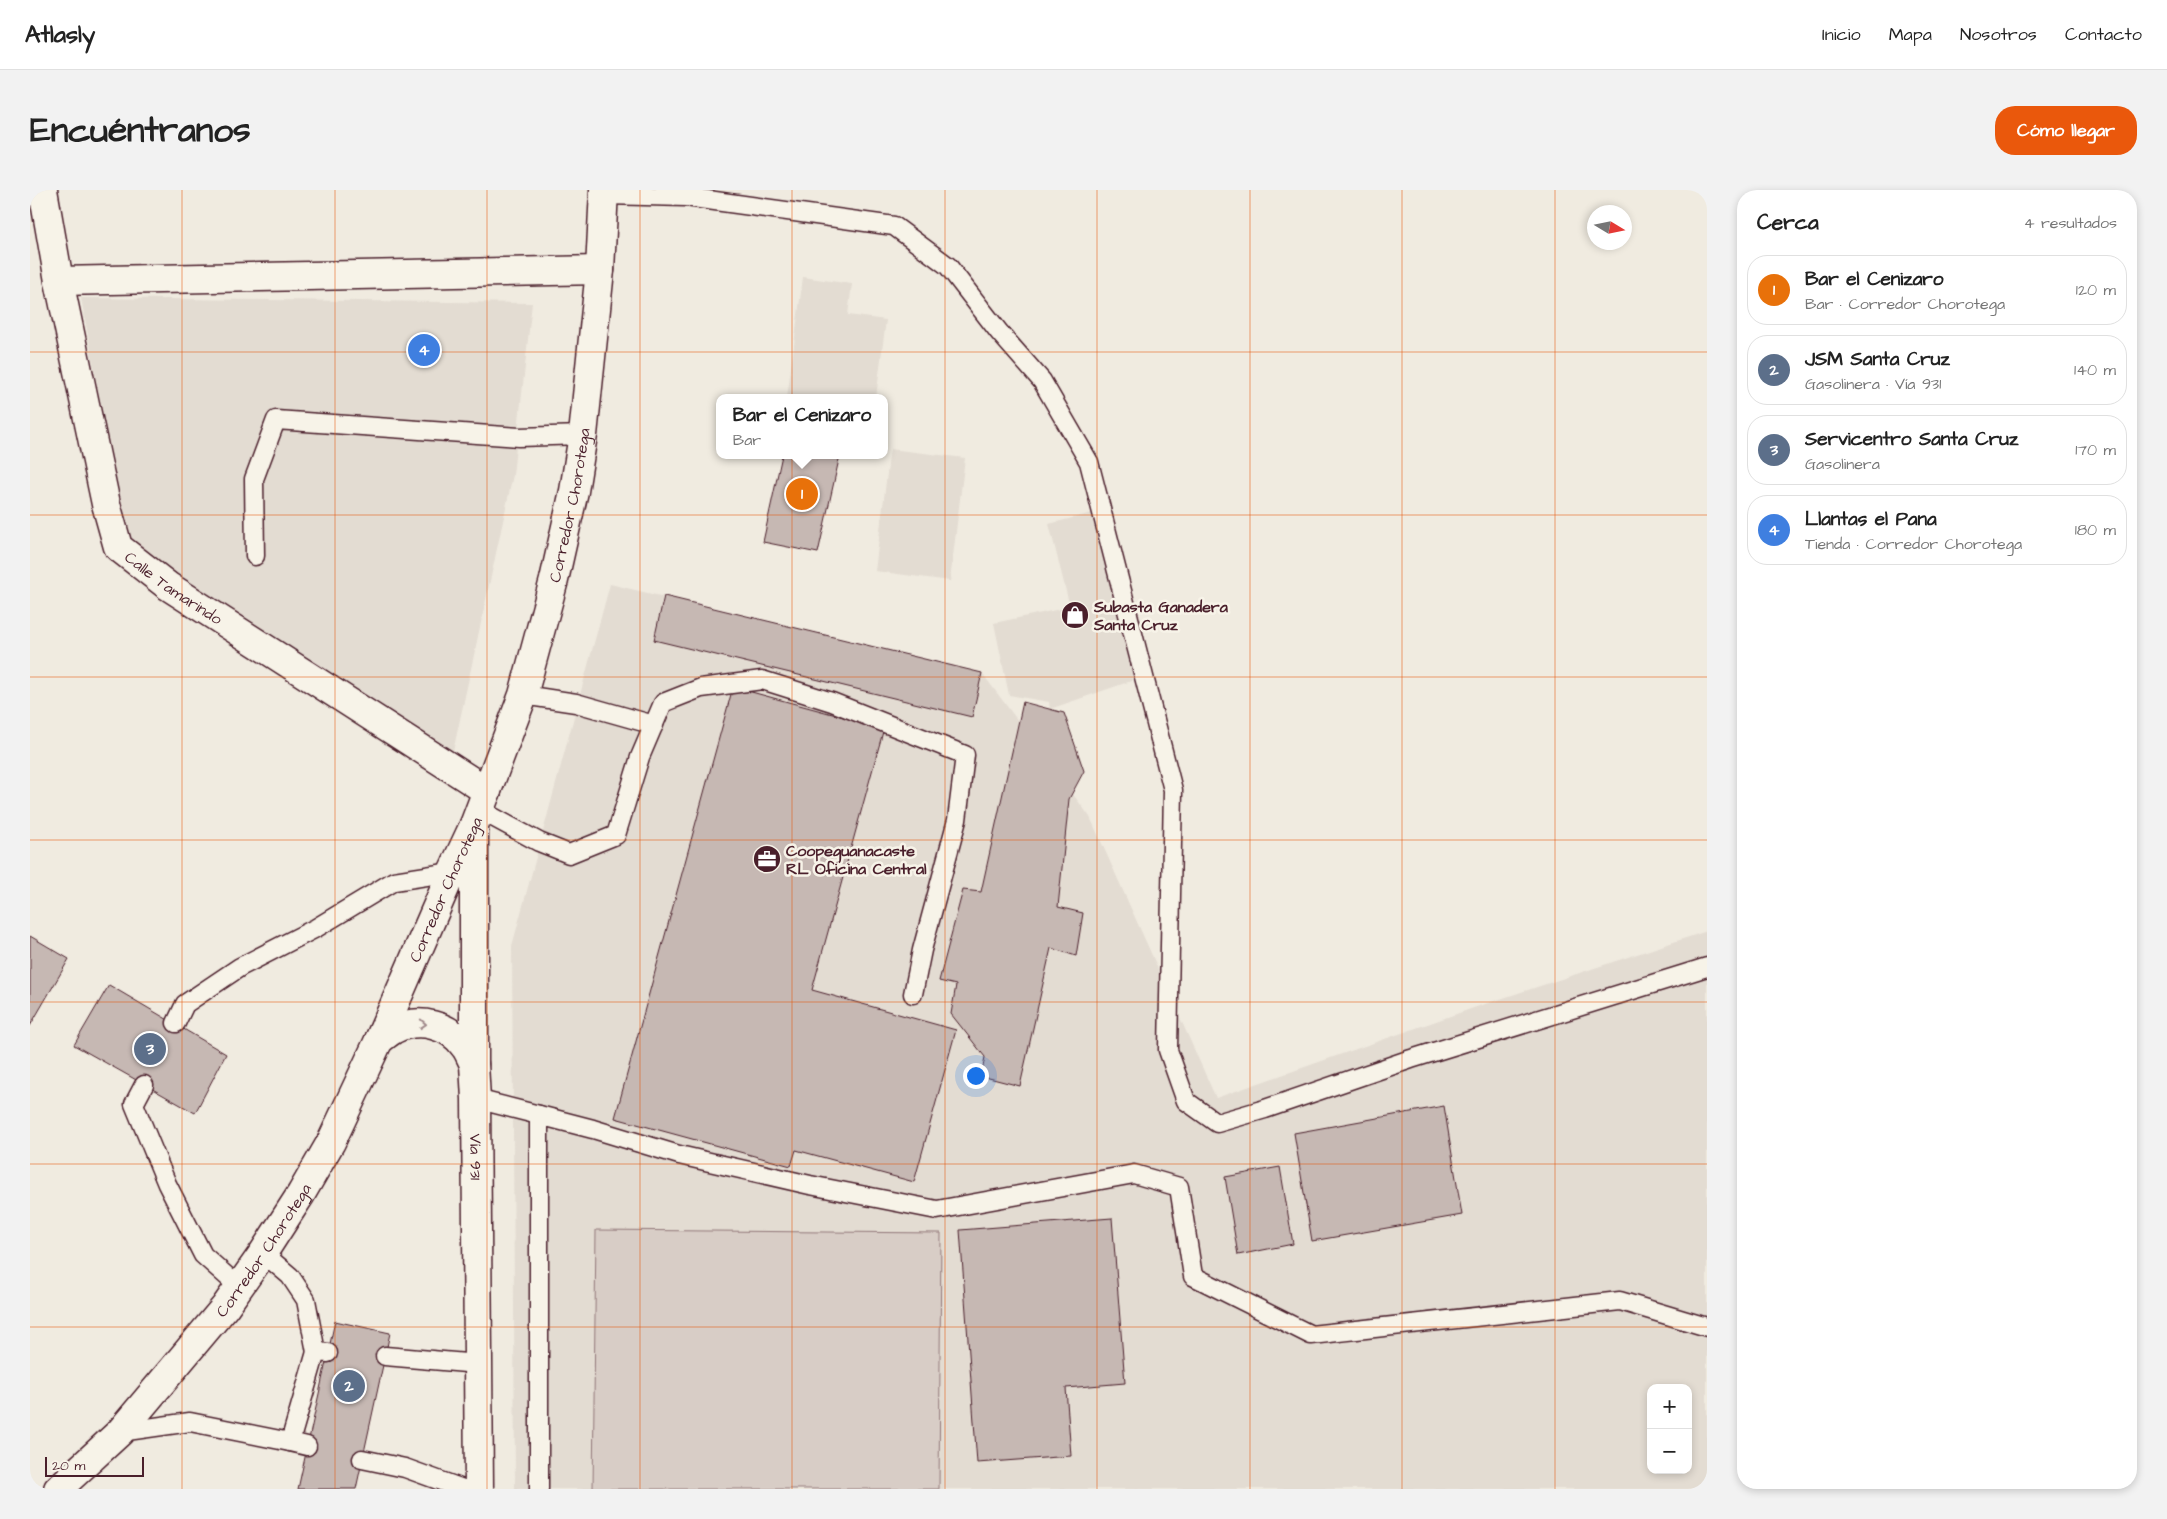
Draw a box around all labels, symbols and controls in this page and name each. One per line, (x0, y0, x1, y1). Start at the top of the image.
text: Atlasly (25, 18, 95, 52)
text: Inicio (1822, 22, 1861, 47)
text: Mapa (1889, 22, 1932, 47)
text: Nosotros (1960, 22, 2037, 47)
text: Contacto (2065, 22, 2142, 47)
text: Encuéntranos (30, 106, 251, 155)
button: Cómo llegar (1995, 106, 2137, 155)
north arrow (1587, 205, 1632, 250)
text: Cerca (1757, 208, 1819, 237)
text: 4 resultados (2024, 212, 2117, 234)
text: Bar el Cenizaro (1805, 266, 1944, 293)
text: 1 (1773, 279, 1775, 301)
text: 120 m (2076, 279, 2116, 301)
text: Bar · Corredor Chorotega (1805, 293, 2005, 315)
pin: 4 (408, 331, 440, 369)
text: JSM Santa Cruz (1805, 346, 1950, 373)
text: 2 (1769, 359, 1779, 381)
text: 140 m (2074, 359, 2116, 381)
text: Gasolinera · Vía 931 (1805, 373, 1941, 395)
popup (716, 394, 888, 459)
text: Bar el Cenizaro (733, 402, 871, 429)
text: Servicentro Santa Cruz (1805, 426, 2018, 453)
street label: Corredor Chorotega (544, 427, 596, 584)
text: Bar (733, 429, 761, 451)
text: 3 (1770, 439, 1778, 461)
text: 170 m (2075, 439, 2116, 461)
text: Gasolinera (1805, 453, 1880, 475)
pin: 1 (786, 475, 818, 513)
text: Llantas el Pana (1805, 506, 1937, 533)
text: 4 (1769, 519, 1779, 541)
text: 180 m (2075, 519, 2116, 541)
text: Tienda · Corredor Chorotega (1805, 533, 2022, 555)
street label: Calle Tamarindo (120, 546, 226, 630)
place label: Subasta Ganadera Santa Cruz (1093, 596, 1229, 636)
shop icon: Subasta Ganadera Santa Cruz (1060, 600, 1090, 630)
street label: Corredor Chorotega (404, 814, 488, 966)
place label: Coopeguanacaste RL Oficina Central (786, 840, 927, 880)
office icon: Coopeguanacaste RL Oficina Central (752, 844, 782, 874)
one-way arrow (420, 1018, 428, 1029)
pin: 3 (134, 1030, 166, 1068)
your location (963, 1063, 989, 1089)
street label: Vía 931 (464, 1134, 487, 1180)
street label: Corredor Chorotega (211, 1180, 317, 1322)
pin: 2 (333, 1367, 365, 1405)
map controls (1647, 1384, 1692, 1474)
button: + (1647, 1384, 1692, 1429)
button: − (1647, 1429, 1692, 1474)
scale bar (45, 1454, 144, 1477)
text: 20 m (52, 1456, 85, 1476)

